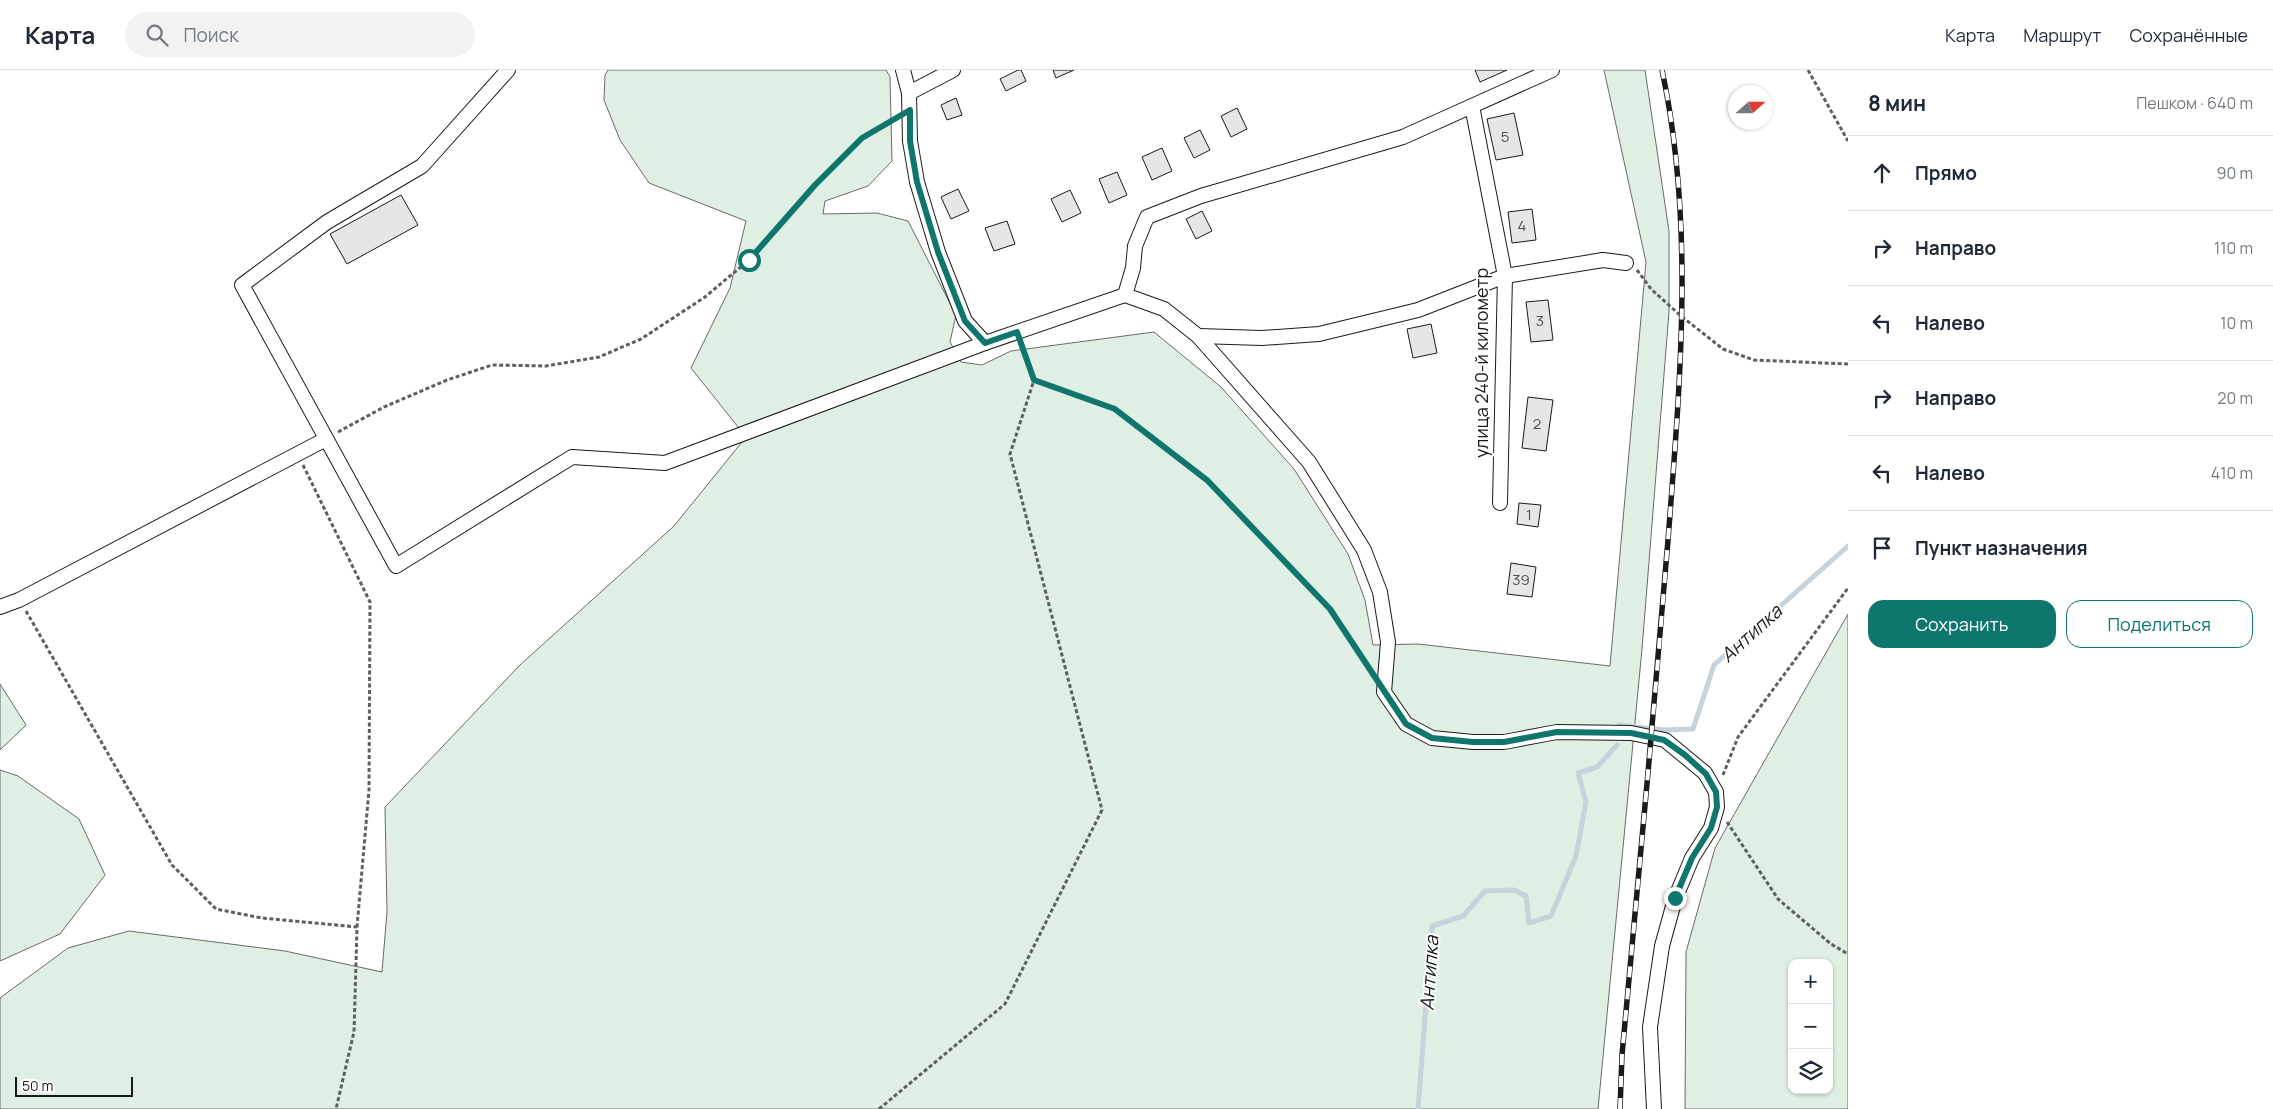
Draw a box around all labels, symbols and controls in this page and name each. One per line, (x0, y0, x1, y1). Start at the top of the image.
search box (125, 12, 475, 57)
text: Карта (25, 18, 95, 51)
icon: search (143, 21, 171, 49)
text: Поиск (183, 22, 239, 48)
text: Карта (1945, 23, 1995, 47)
text: Маршрут (2023, 23, 2101, 47)
text: Сохранённые (2129, 23, 2248, 47)
north arrow (1728, 85, 1773, 130)
text: 8 мин (1868, 89, 1926, 117)
text: Пешком · 640 m (2136, 92, 2253, 114)
house number: 5 (1501, 126, 1509, 147)
icon: ahead (1868, 159, 1896, 187)
text: Прямо (1915, 160, 1977, 186)
text: 90 m (2217, 162, 2253, 184)
house number: 4 (1518, 215, 1527, 236)
icon: right (1868, 234, 1896, 262)
text: Направо (1915, 235, 1996, 261)
text: 110 m (2214, 237, 2253, 259)
route start (738, 249, 761, 272)
street label: улица 240-й километр (1469, 268, 1493, 458)
icon: left (1868, 309, 1896, 337)
house number: 3 (1536, 310, 1544, 331)
text: Налево (1915, 310, 1985, 336)
text: 10 m (2220, 312, 2253, 334)
icon: right (1868, 384, 1896, 412)
text: Направо (1915, 385, 1996, 411)
text: 20 m (2217, 387, 2253, 409)
house number: 2 (1533, 413, 1541, 434)
icon: left (1868, 459, 1896, 487)
text: Налево (1915, 460, 1985, 486)
text: 410 m (2211, 462, 2253, 484)
house number: 1 (1526, 504, 1532, 525)
icon: arrive (1868, 534, 1896, 562)
text: Пункт назначения (1915, 535, 2088, 561)
house number: 39 (1512, 569, 1530, 590)
water label: Антипка (1715, 597, 1788, 668)
button: Сохранить (1868, 600, 2056, 648)
button: Поделиться (2066, 600, 2253, 648)
route end (1664, 887, 1687, 910)
water label: Антипка (1413, 934, 1445, 1011)
map controls (1788, 959, 1833, 1094)
button: + (1788, 959, 1833, 1004)
button: − (1788, 1004, 1833, 1049)
button: layers (1788, 1049, 1833, 1094)
scale bar (15, 1074, 132, 1097)
text: 50 m (22, 1076, 53, 1095)

